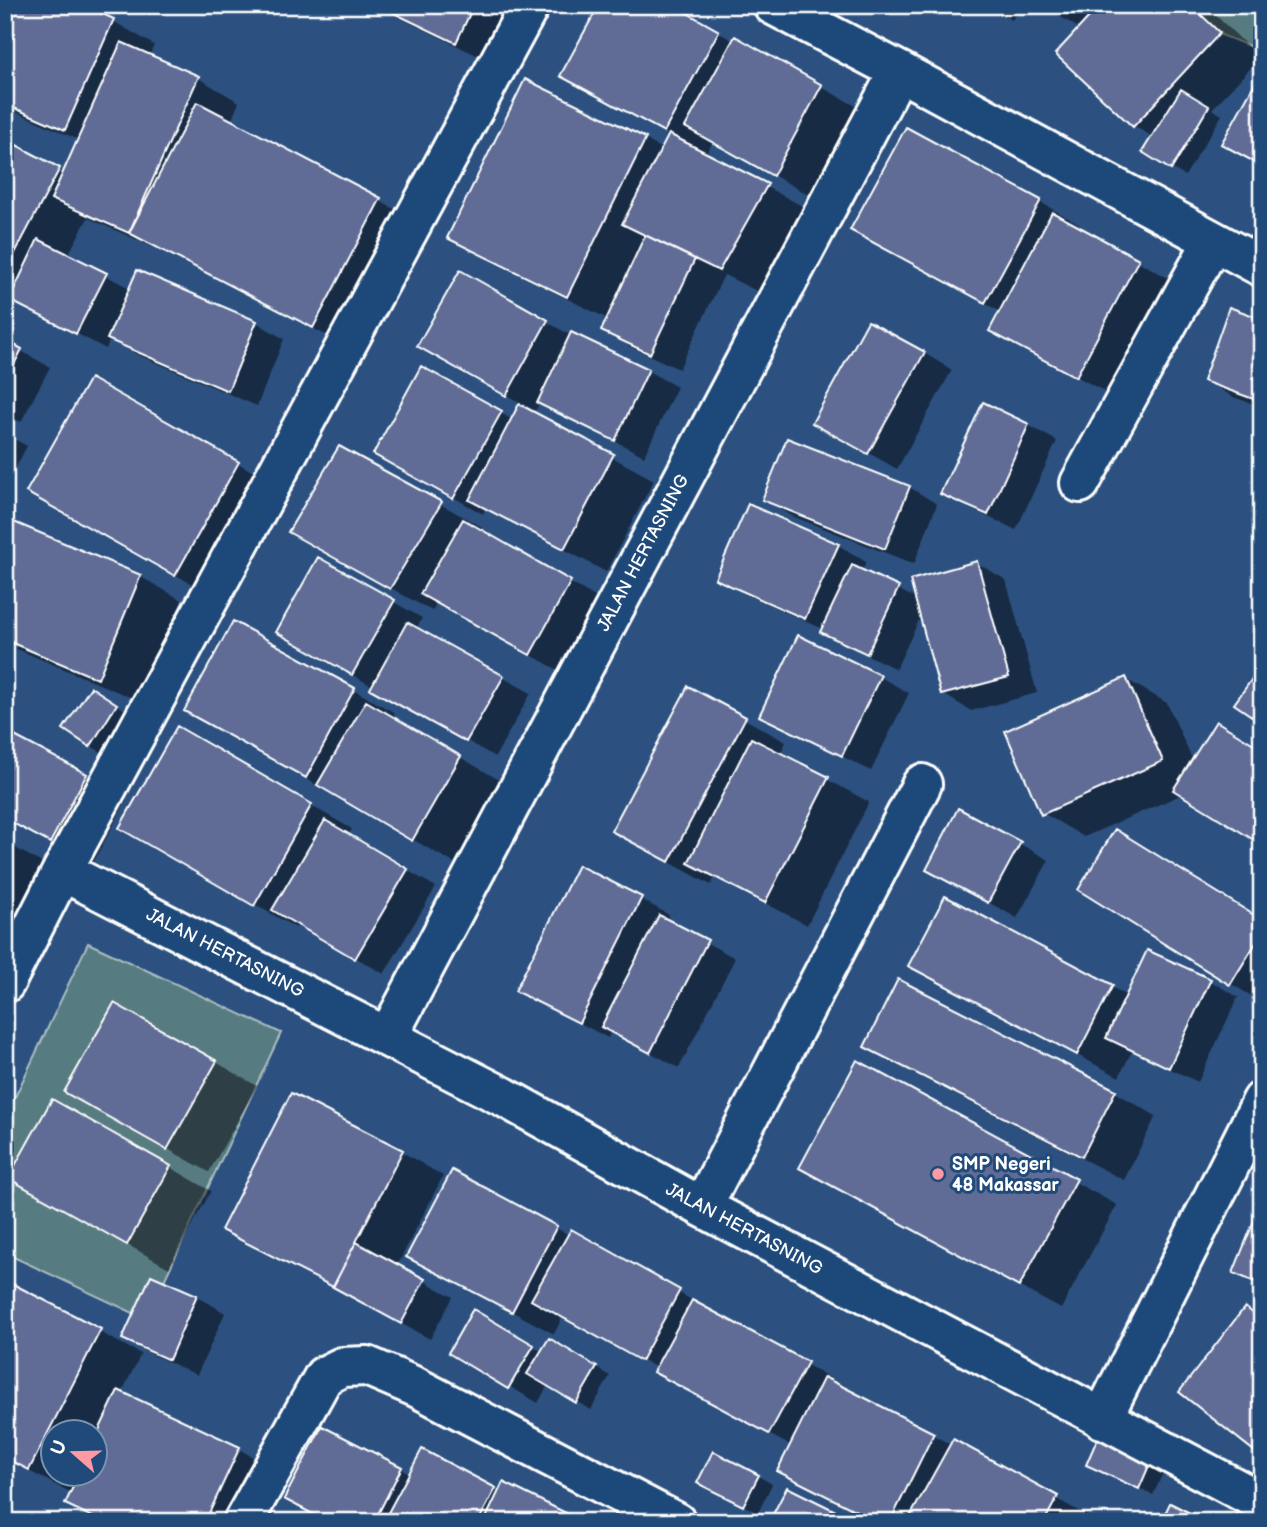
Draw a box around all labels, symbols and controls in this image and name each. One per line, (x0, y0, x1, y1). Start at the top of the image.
street label: JALAN HERTASNING (593, 471, 693, 635)
street label: JALAN HERTASNING (143, 904, 307, 1002)
place label: SMP Negeri 48 Makassar (952, 1154, 1060, 1196)
marker: SMP Negeri 48 Makassar (930, 1166, 946, 1182)
street label: JALAN HERTASNING (662, 1179, 826, 1279)
north arrow (38, 1418, 108, 1488)
text: U (46, 1437, 73, 1458)

